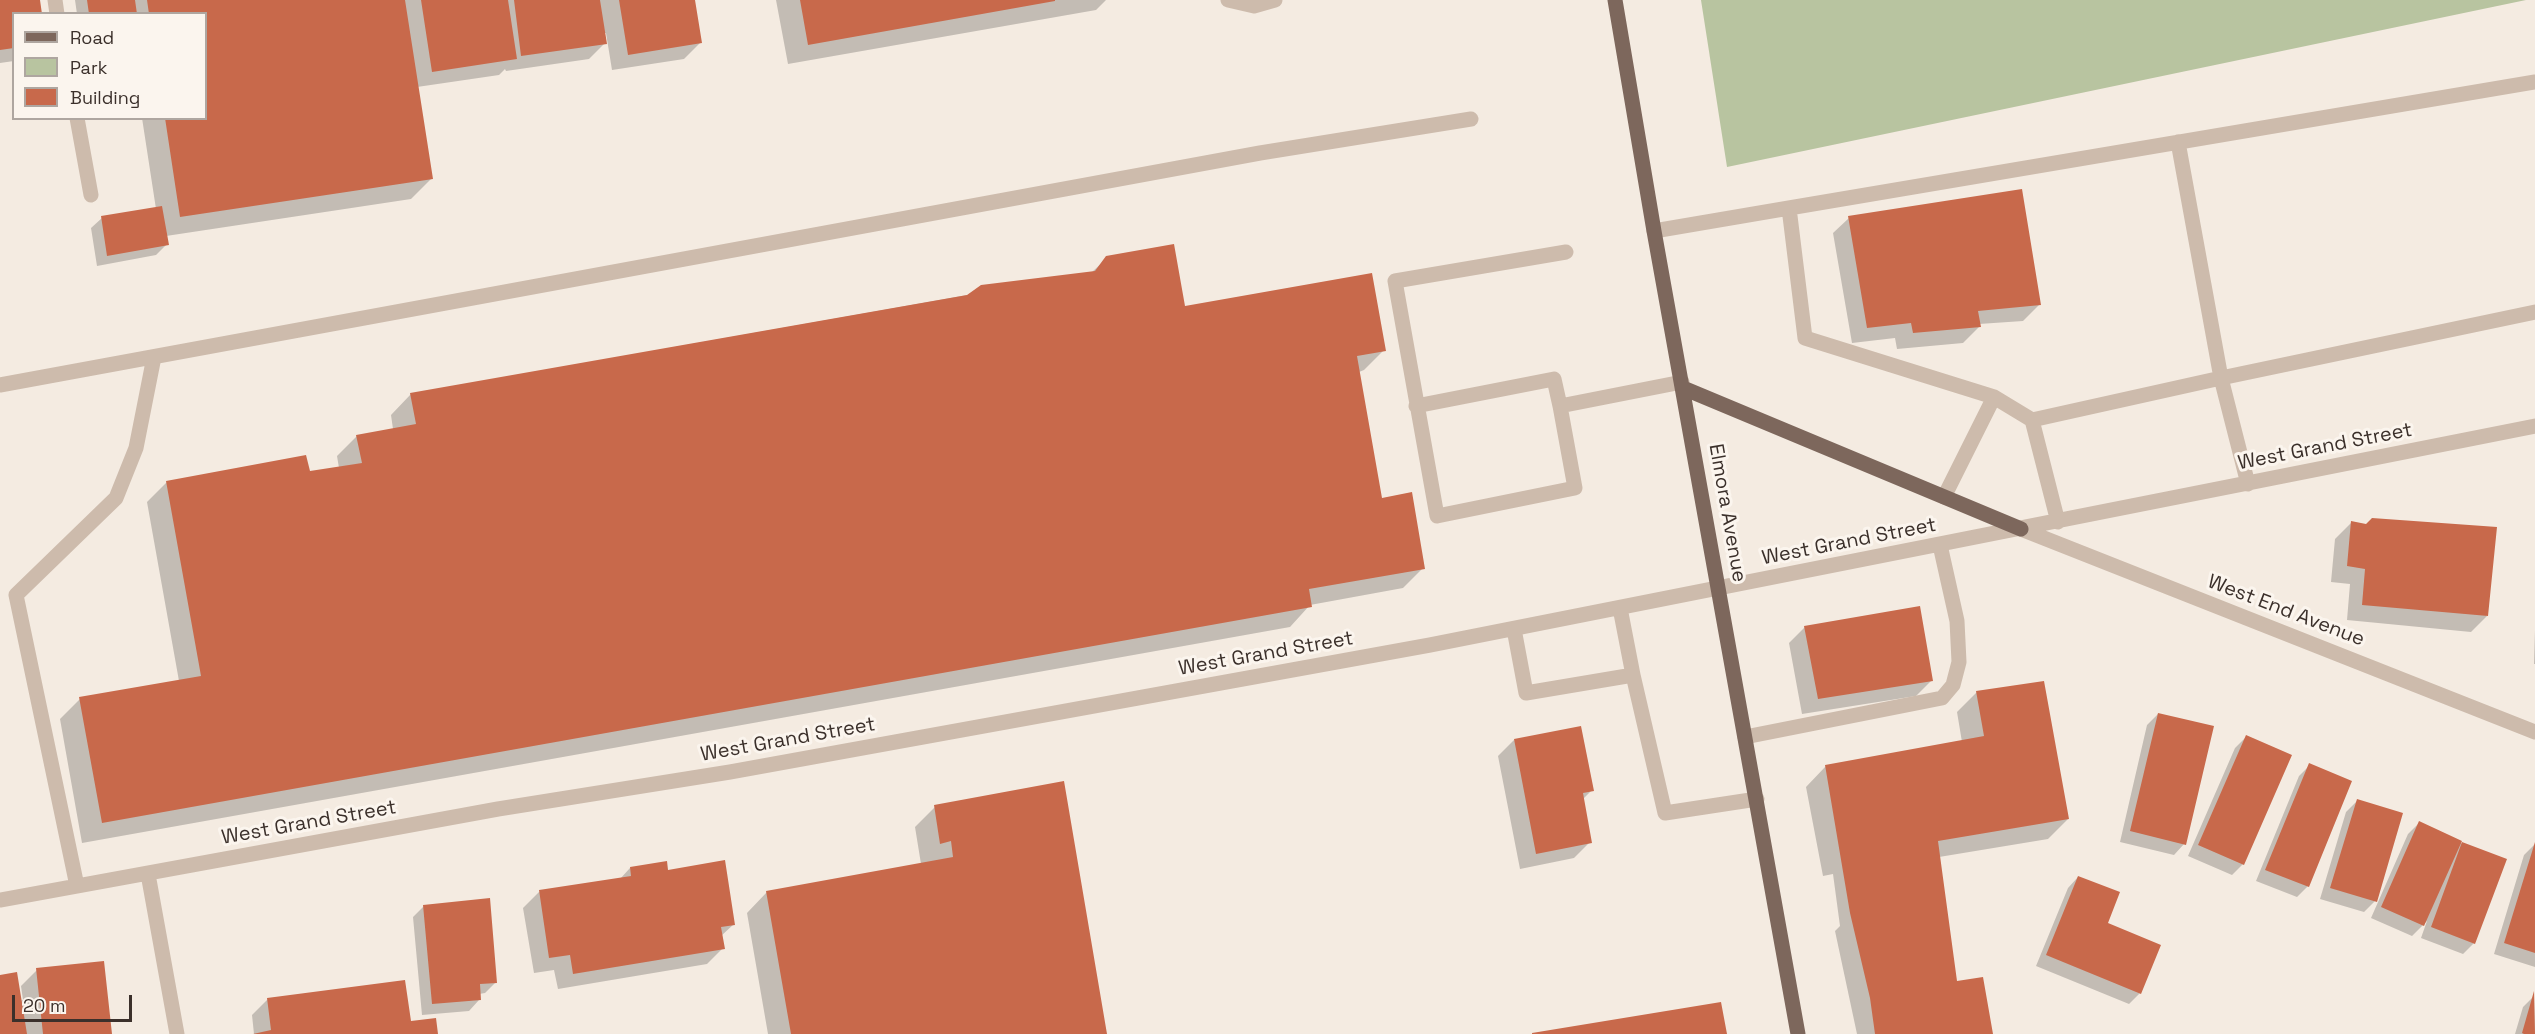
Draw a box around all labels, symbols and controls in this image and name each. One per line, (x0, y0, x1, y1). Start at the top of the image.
legend (12, 12, 207, 120)
text: Road (70, 26, 114, 49)
text: Park (70, 56, 107, 79)
text: Building (70, 86, 140, 109)
street label: West Grand Street (2236, 418, 2414, 476)
street label: Elmora Avenue (1703, 442, 1751, 584)
street label: West Grand Street (1760, 513, 1938, 571)
street label: West End Avenue (2204, 570, 2368, 652)
street label: West Grand Street (1177, 627, 1355, 681)
street label: West Grand Street (699, 713, 877, 767)
street label: West Grand Street (220, 796, 398, 850)
scale bar (15, 983, 135, 1021)
text: 20 m (23, 994, 66, 1017)

